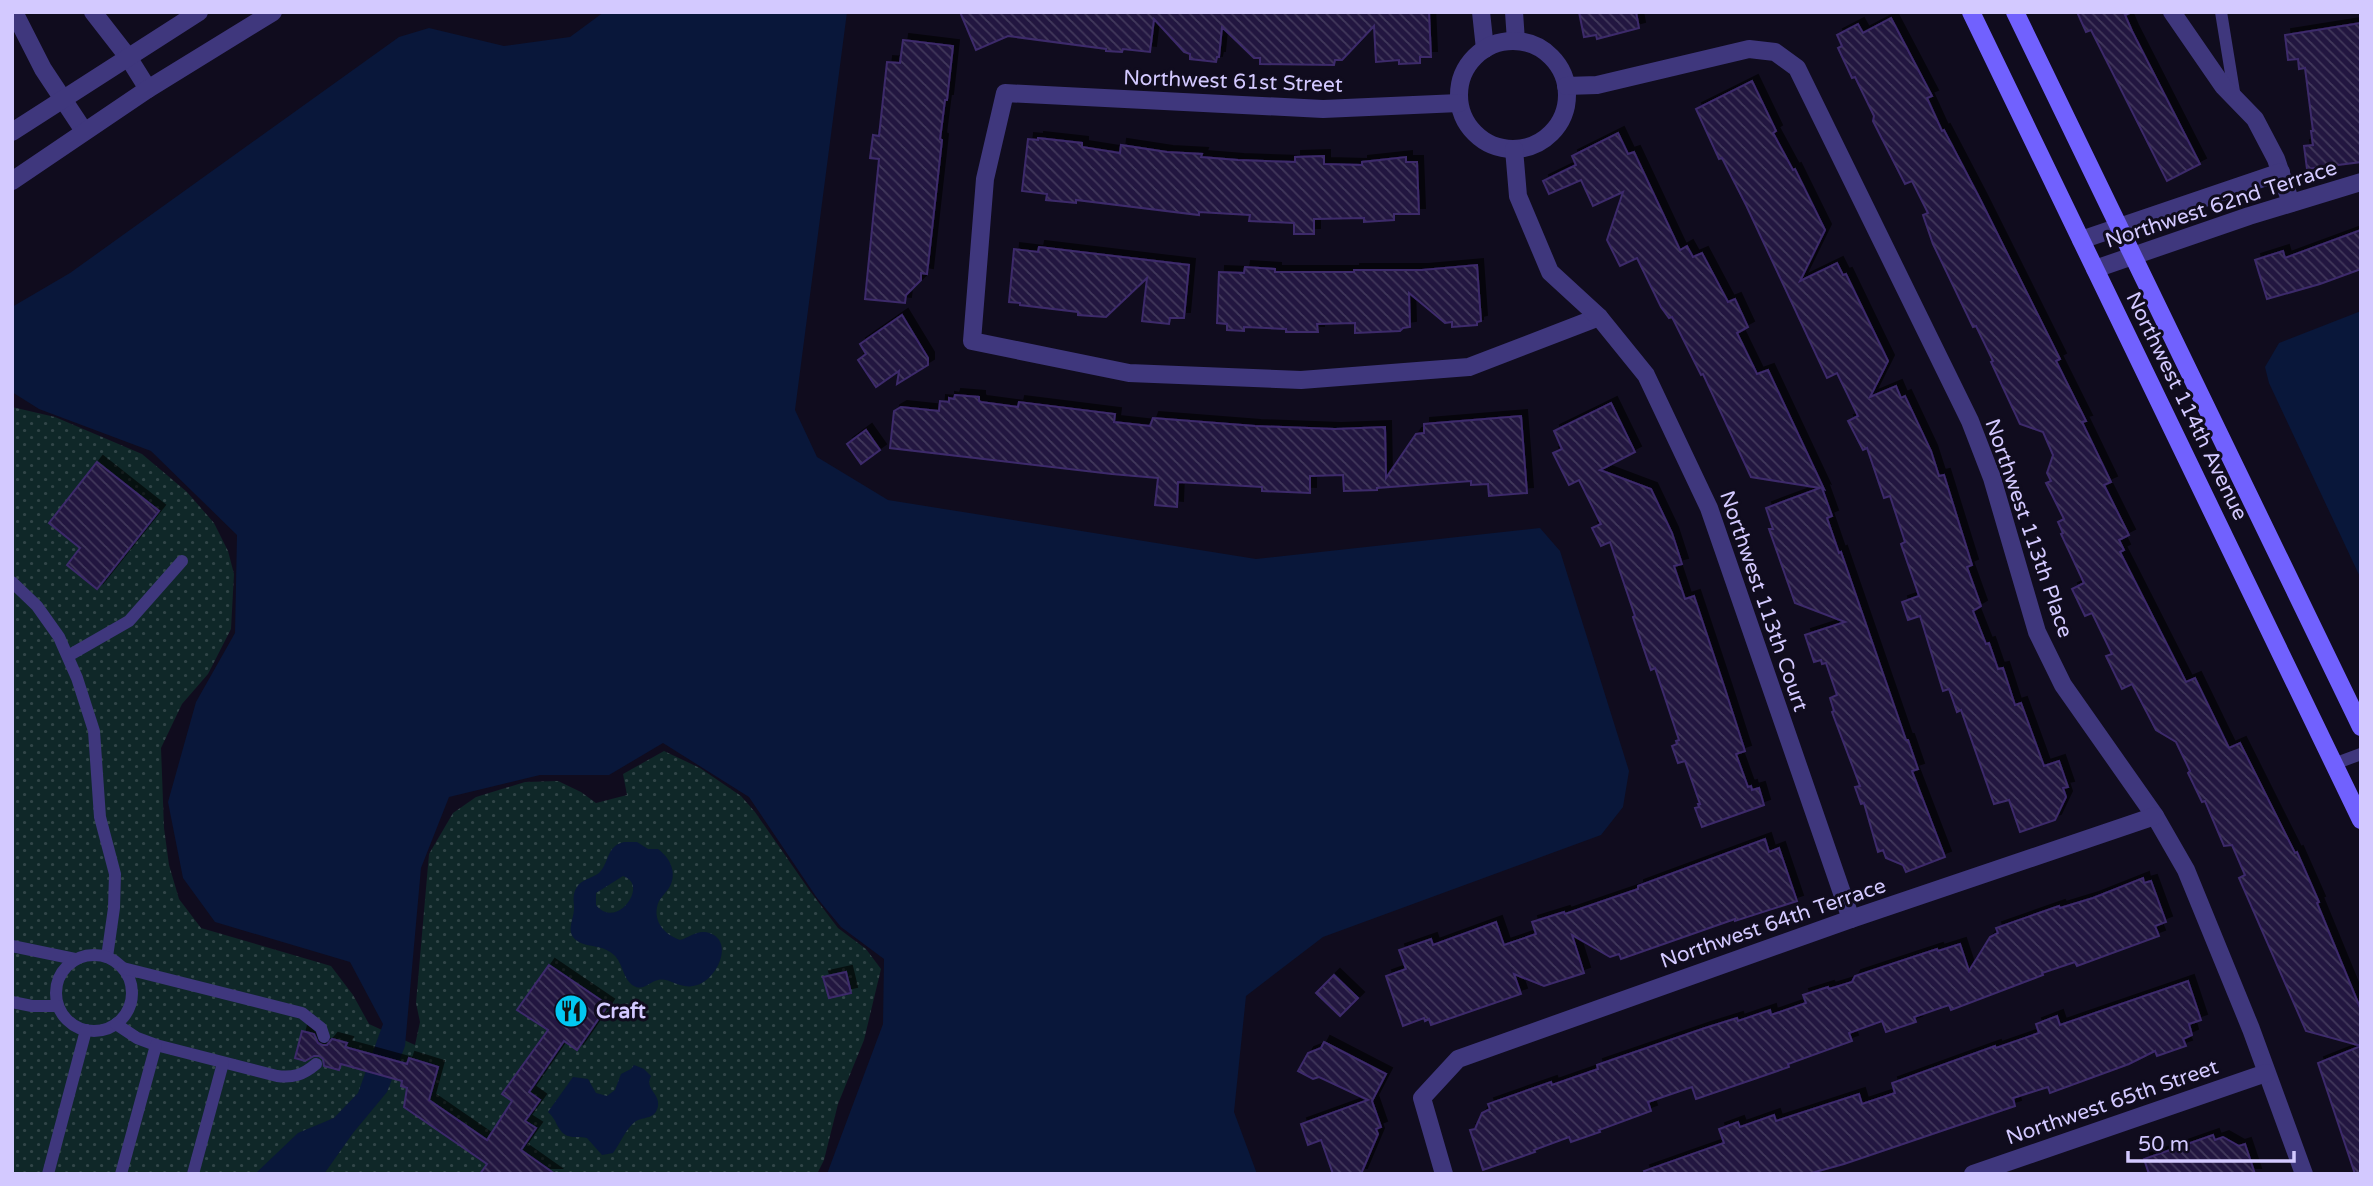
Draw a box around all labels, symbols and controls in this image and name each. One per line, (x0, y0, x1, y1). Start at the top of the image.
street label: Northwest 61st Street (1123, 65, 1343, 98)
street label: Northwest 62nd Terrace (2102, 155, 2340, 254)
street label: Northwest 114th Avenue (2120, 288, 2253, 525)
street label: Northwest 113th Place (1979, 415, 2078, 641)
street label: Northwest 113th Court (1714, 488, 1813, 715)
street label: Northwest 64th Terrace (1657, 873, 1889, 974)
restaurant icon: Craft (552, 992, 590, 1030)
place label: Craft (596, 999, 646, 1024)
street label: Northwest 65th Street (2003, 1054, 2221, 1151)
scale bar (2128, 1120, 2294, 1164)
text: 50 m (2138, 1132, 2189, 1157)

